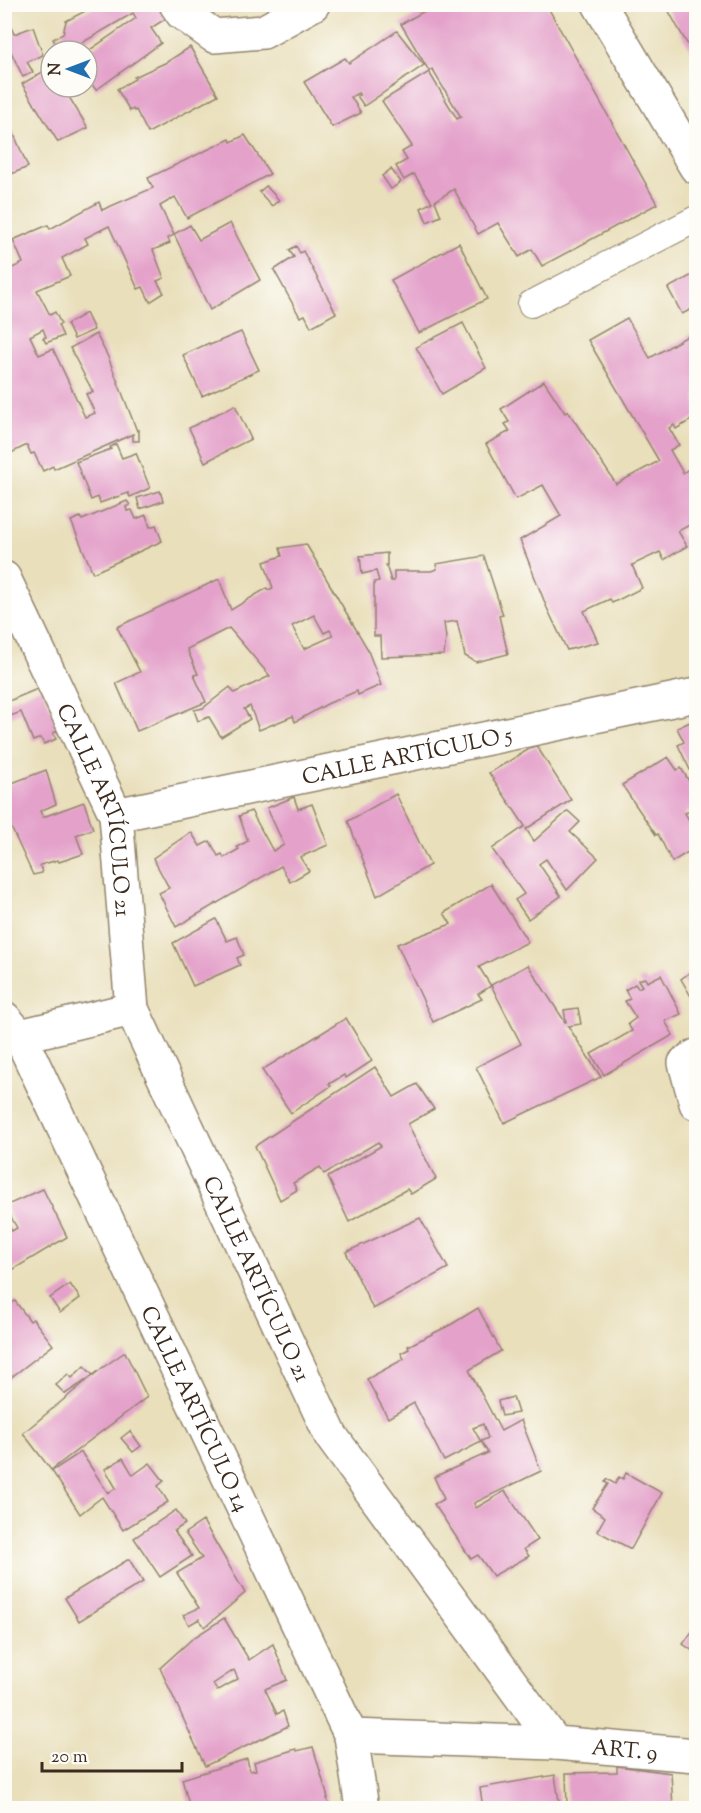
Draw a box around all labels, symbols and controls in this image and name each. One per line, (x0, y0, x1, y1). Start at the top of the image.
north arrow (39, 39, 99, 99)
text: N (45, 62, 68, 75)
street label: CALLE ARTÍCULO 21 (47, 699, 137, 919)
street label: CALLE ARTÍCULO 5 (300, 720, 516, 795)
street label: CALLE ARTÍCULO 21 (193, 1171, 317, 1388)
street label: CALLE ARTÍCULO 14 (131, 1301, 256, 1518)
street label: ART. 9 (590, 1733, 659, 1771)
scale bar (42, 1735, 182, 1773)
text: 20 m (51, 1745, 88, 1771)

